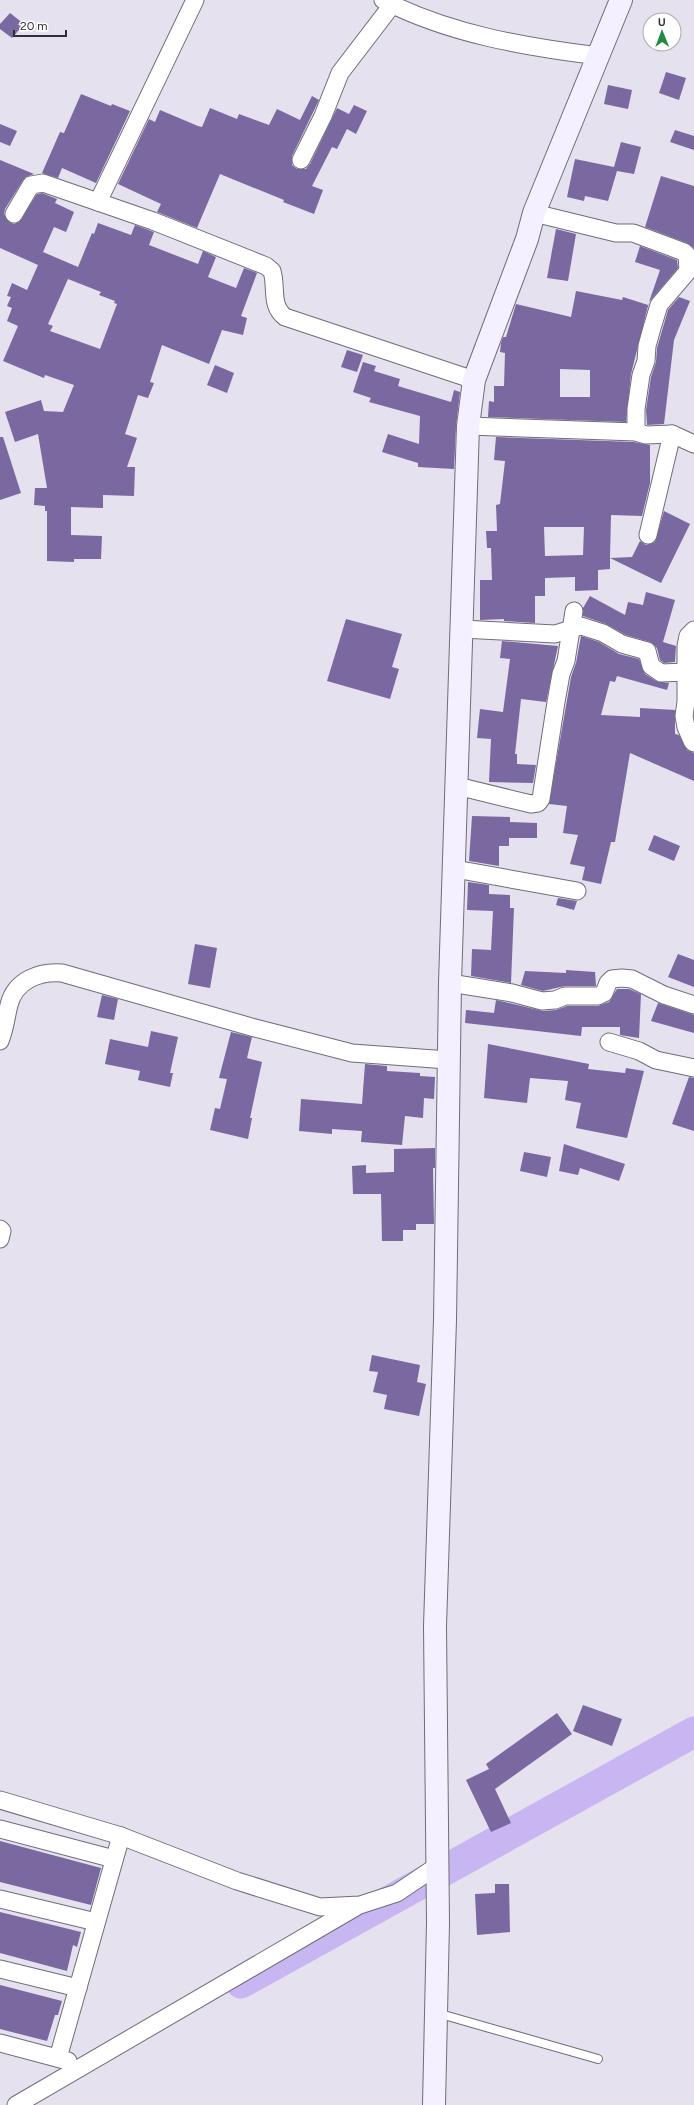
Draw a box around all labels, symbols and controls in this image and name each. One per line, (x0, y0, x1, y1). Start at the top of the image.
scale bar (14, 12, 66, 38)
north arrow (642, 12, 682, 52)
text: U (658, 16, 666, 29)
text: 20 m (20, 19, 48, 33)

